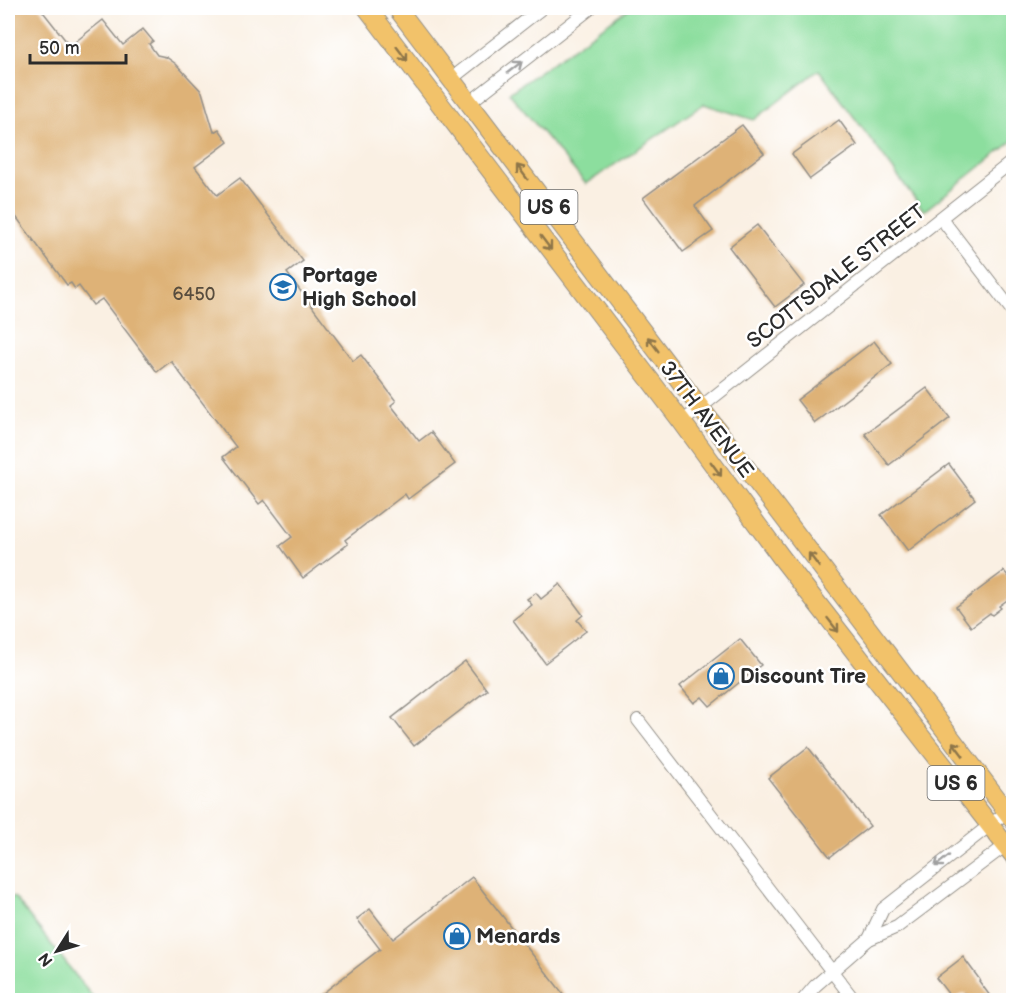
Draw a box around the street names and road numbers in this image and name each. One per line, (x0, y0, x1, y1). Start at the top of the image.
road number: US 6 (520, 190, 578, 224)
street label: SCOTTSDALE STREET (742, 199, 931, 354)
street label: 37TH AVENUE (655, 356, 759, 483)
road number: US 6 (928, 766, 984, 800)

